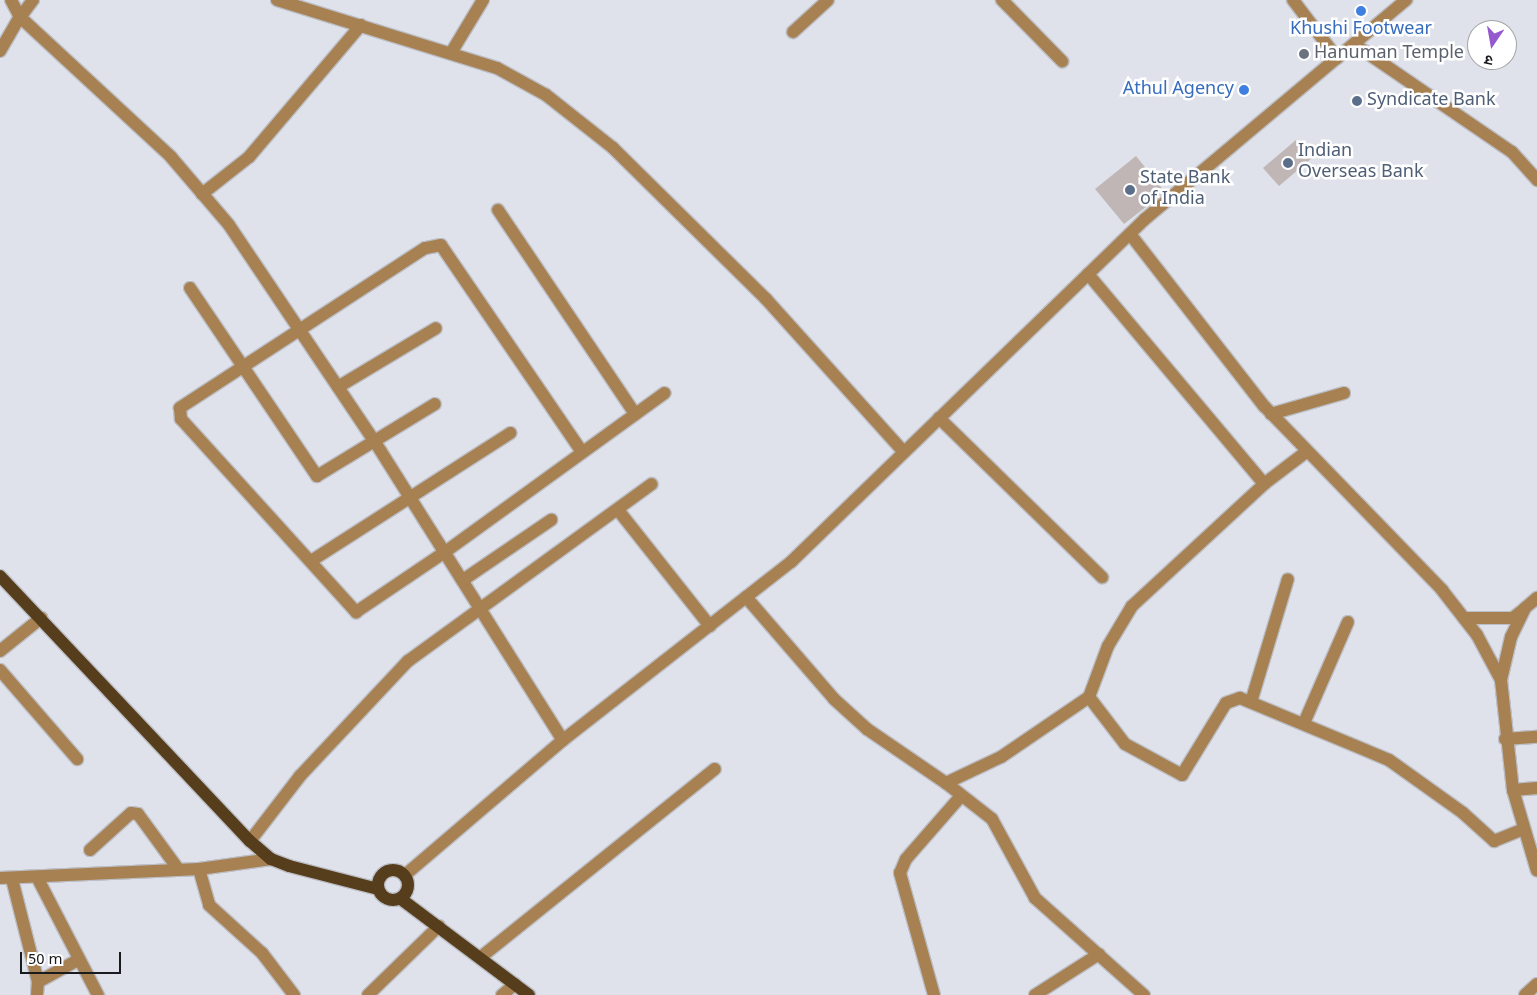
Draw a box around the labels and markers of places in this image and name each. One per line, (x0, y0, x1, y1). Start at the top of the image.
marker: Khushi Footwear (1355, 5, 1367, 17)
place label: Khushi Footwear (1290, 19, 1432, 41)
place label: Hanuman Temple (1314, 43, 1464, 65)
marker: Hanuman Temple (1298, 48, 1310, 60)
place label: Athul Agency (1123, 79, 1234, 101)
marker: Athul Agency (1238, 84, 1250, 96)
place label: Syndicate Bank (1367, 90, 1496, 112)
marker: Syndicate Bank (1351, 95, 1363, 107)
place label: Indian Overseas Bank (1298, 142, 1423, 184)
marker: Indian Overseas Bank (1282, 157, 1294, 169)
place label: State Bank of India (1140, 169, 1230, 212)
marker: State Bank of India (1124, 184, 1136, 196)

